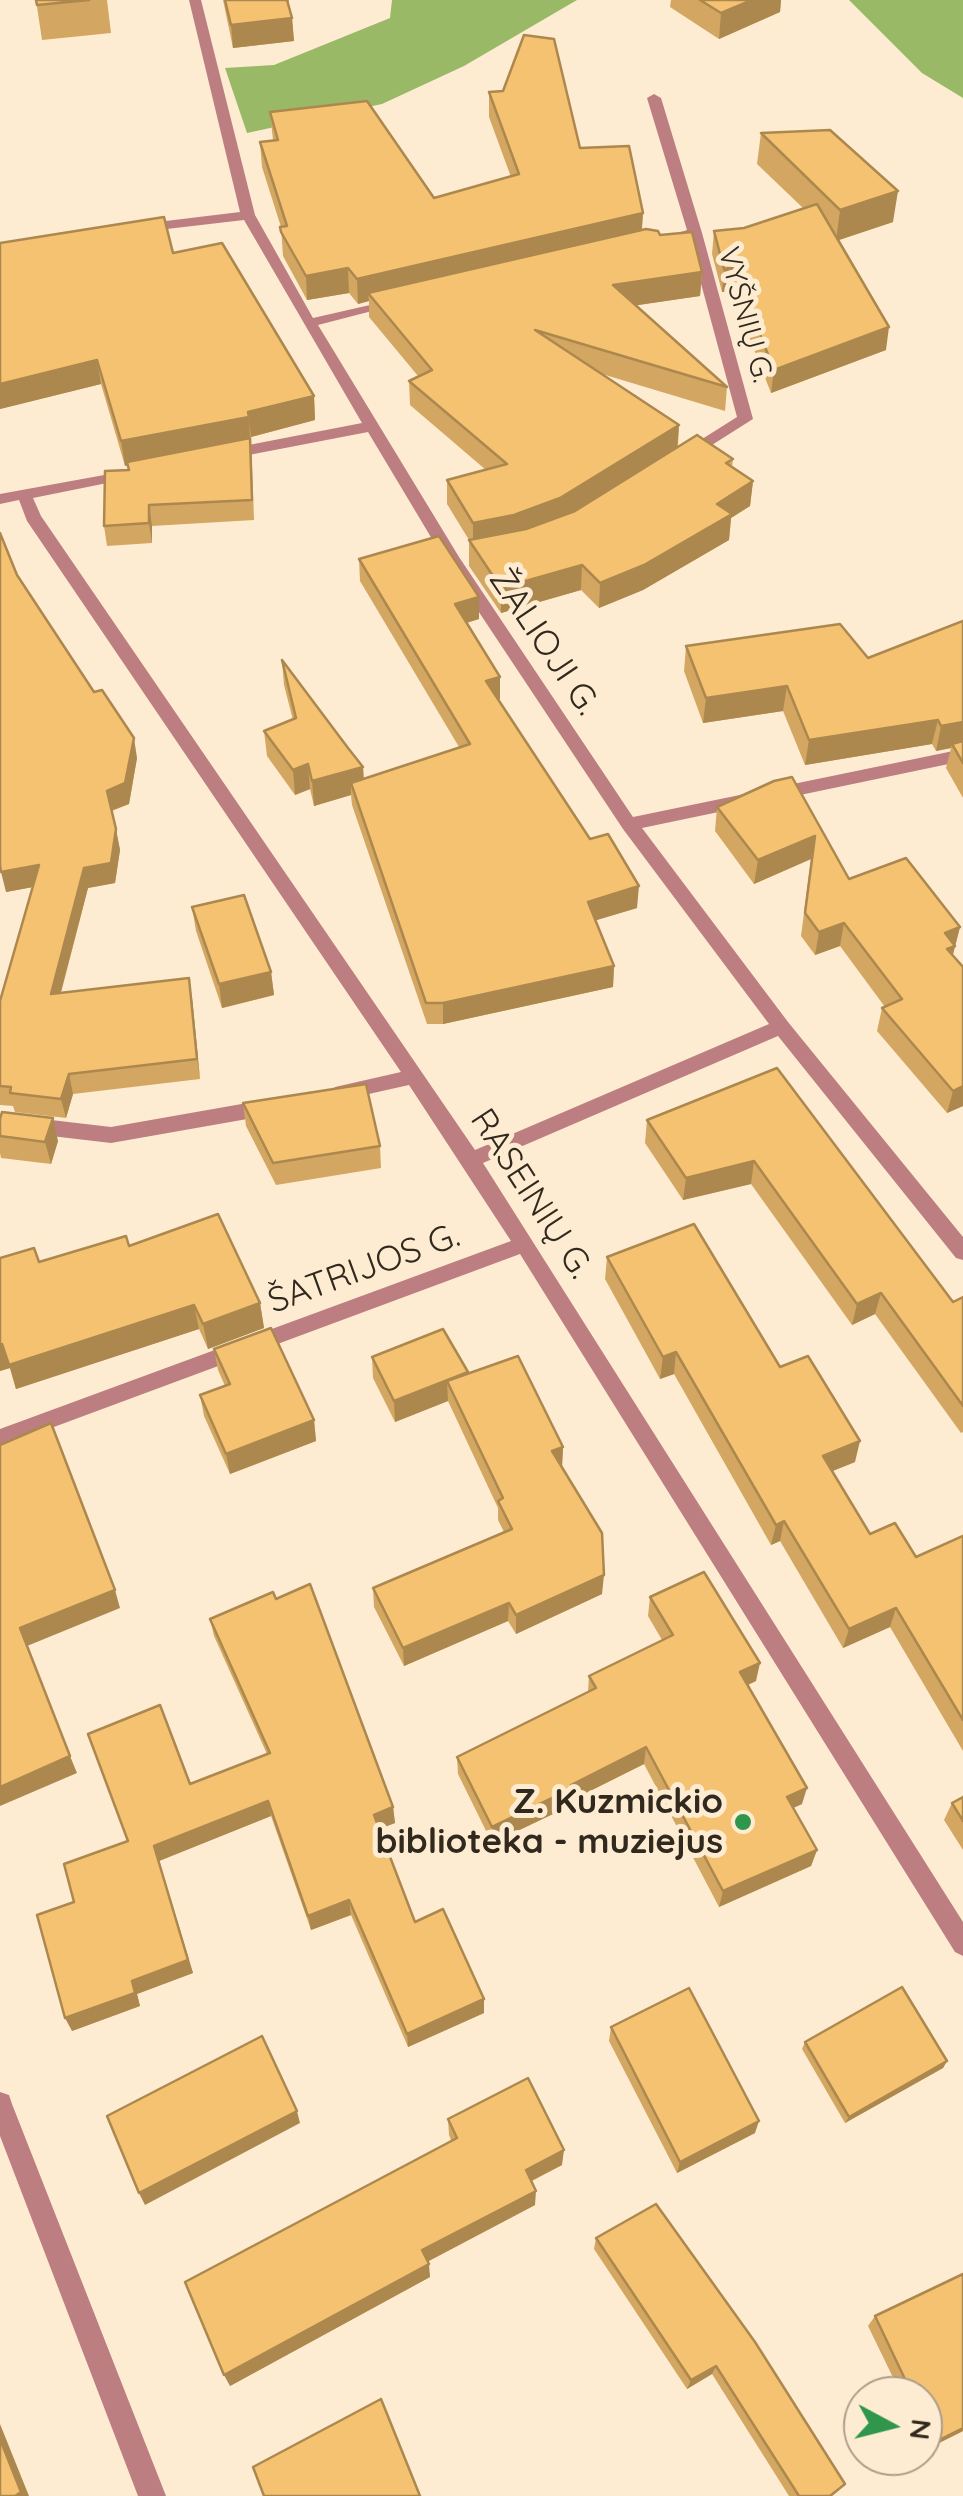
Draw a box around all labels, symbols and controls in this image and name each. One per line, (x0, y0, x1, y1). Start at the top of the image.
street label: VYŠNIŲ G. (710, 243, 780, 387)
street label: ŽALIOJI G. (480, 561, 608, 723)
street label: RASEINIŲ G. (461, 1101, 601, 1287)
street label: ŠATRIJOS G. (263, 1215, 465, 1323)
place label: Z. Kuzmickio biblioteka - muziejus (376, 1781, 723, 1863)
marker: Z. Kuzmickio biblioteka - muziejus (732, 1811, 754, 1833)
north arrow (843, 2376, 943, 2476)
text: N (903, 2417, 940, 2442)

